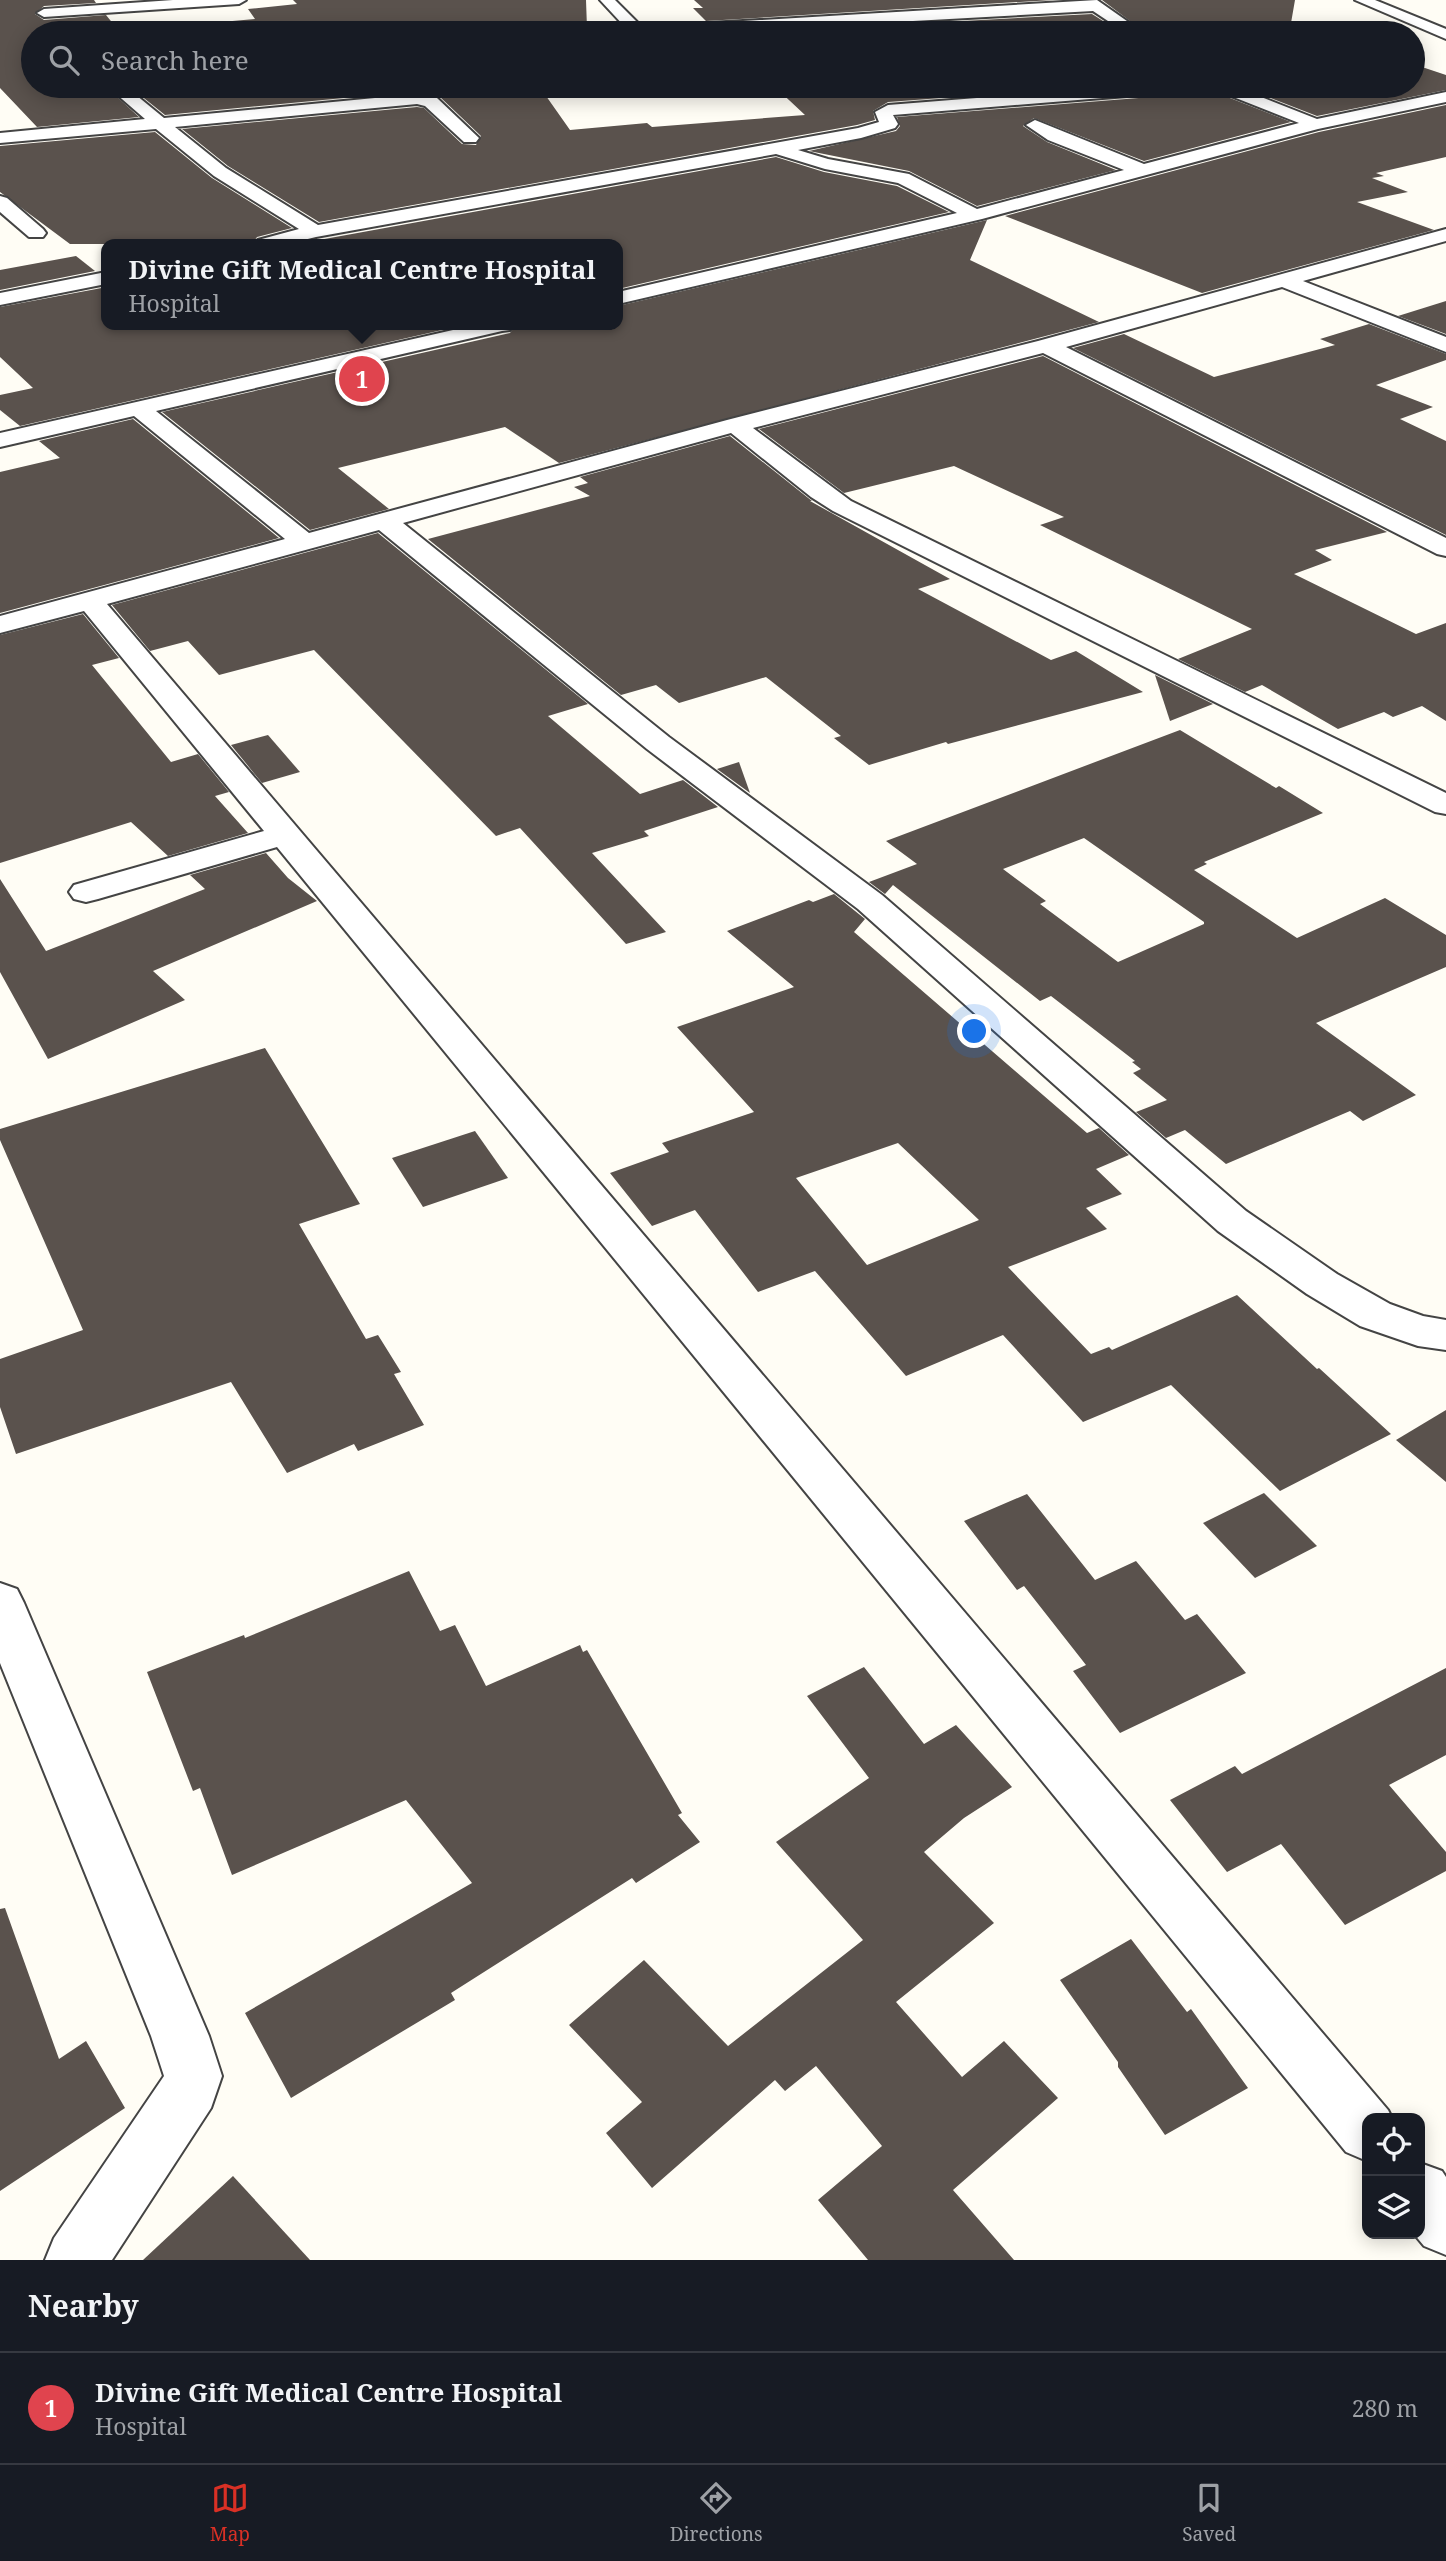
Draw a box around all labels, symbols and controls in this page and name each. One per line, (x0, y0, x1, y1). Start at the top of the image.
search box (21, 21, 1425, 98)
icon: search (45, 41, 83, 79)
text: Search here (101, 42, 249, 78)
popup (101, 239, 623, 330)
text: Divine Gift Medical Centre Hospital (128, 251, 596, 287)
text: Hospital (128, 287, 220, 319)
pin: 1 (339, 353, 385, 405)
your location (957, 1014, 991, 1048)
map controls (1362, 2113, 1425, 2239)
button: locate (1362, 2113, 1425, 2176)
button: layers (1362, 2176, 1425, 2239)
text: Nearby (28, 2285, 139, 2326)
text: Divine Gift Medical Centre Hospital (95, 2374, 562, 2410)
text: 1 (45, 2392, 58, 2424)
text: 280 m (1352, 2392, 1418, 2424)
text: Hospital (95, 2410, 187, 2442)
tab: Map (210, 2479, 250, 2547)
tab: Directions (670, 2479, 763, 2547)
tab: Saved (1182, 2479, 1236, 2547)

